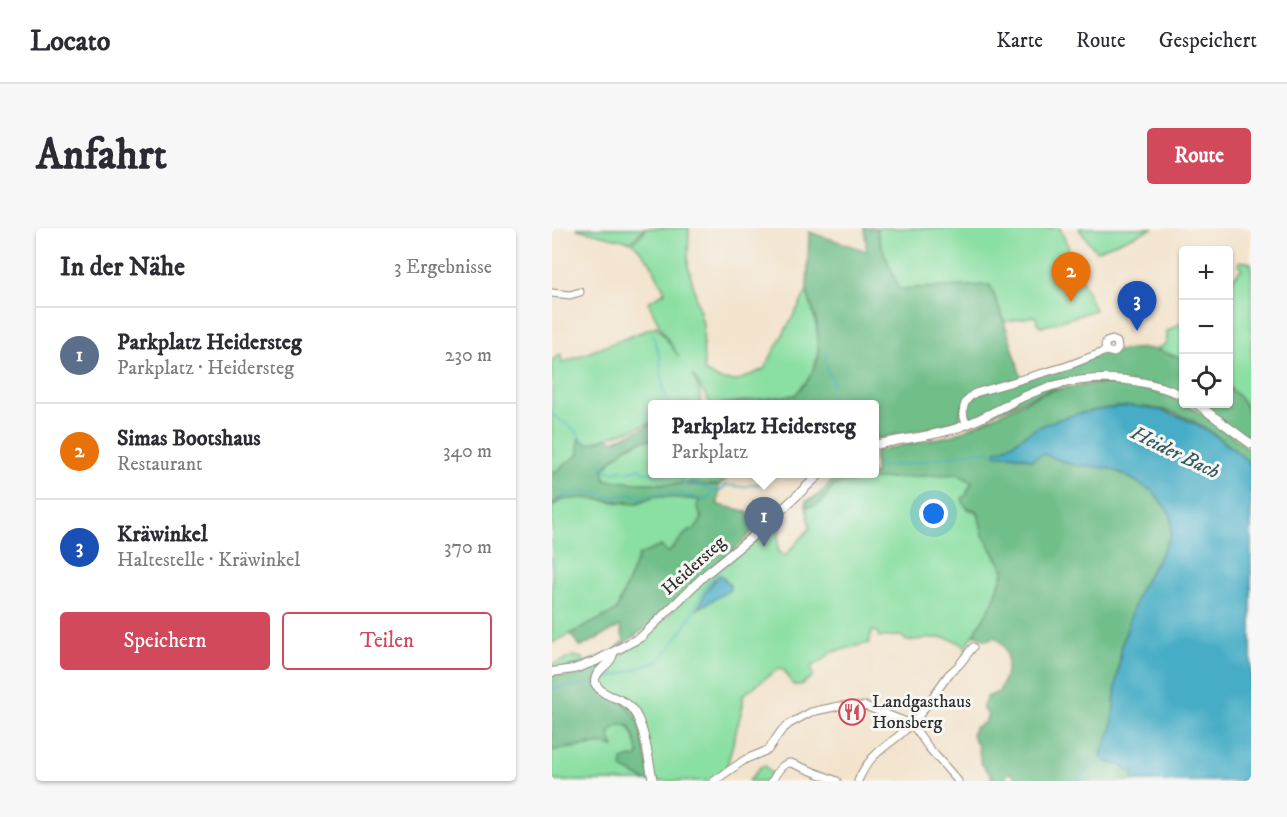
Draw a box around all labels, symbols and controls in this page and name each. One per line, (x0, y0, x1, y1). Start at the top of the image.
text: Locato (30, 24, 110, 59)
text: Karte (996, 28, 1043, 54)
text: Route (1076, 28, 1126, 54)
text: Gespeichert (1159, 28, 1257, 54)
button: Route (1147, 128, 1251, 184)
text: Anfahrt (36, 130, 167, 182)
map controls (1179, 246, 1233, 408)
button: + (1179, 246, 1233, 300)
text: In der Nähe (60, 251, 185, 284)
pin: 2 (1052, 253, 1090, 302)
text: 3 Ergebnisse (394, 255, 492, 280)
pin: 3 (1118, 282, 1156, 331)
button: − (1179, 300, 1233, 354)
text: Parkplatz Heidersteg (117, 329, 302, 356)
text: 1 (76, 343, 83, 368)
text: 230 m (445, 343, 492, 368)
button: locate (1179, 354, 1233, 408)
text: Parkplatz · Heidersteg (117, 356, 294, 381)
popup (648, 400, 879, 478)
text: Parkplatz Heidersteg (671, 413, 856, 440)
water label: Heider Bach (1126, 420, 1223, 485)
text: Simas Bootshaus (117, 425, 261, 452)
text: 2 (75, 439, 84, 464)
text: 340 m (443, 439, 492, 464)
text: Parkplatz (671, 440, 748, 465)
text: Restaurant (117, 452, 202, 477)
pin: 1 (744, 498, 784, 547)
your location (919, 499, 948, 528)
text: Kräwinkel (117, 521, 208, 548)
street label: Heidersteg (658, 532, 731, 600)
text: 3 (76, 535, 83, 560)
text: 370 m (444, 535, 492, 560)
text: Haltestelle · Kräwinkel (117, 548, 300, 573)
button: Speichern (60, 612, 270, 670)
button: Teilen (282, 612, 492, 670)
place label: Landgasthaus Honsberg (872, 691, 971, 734)
restaurant icon: Landgasthaus Honsberg (837, 697, 867, 727)

